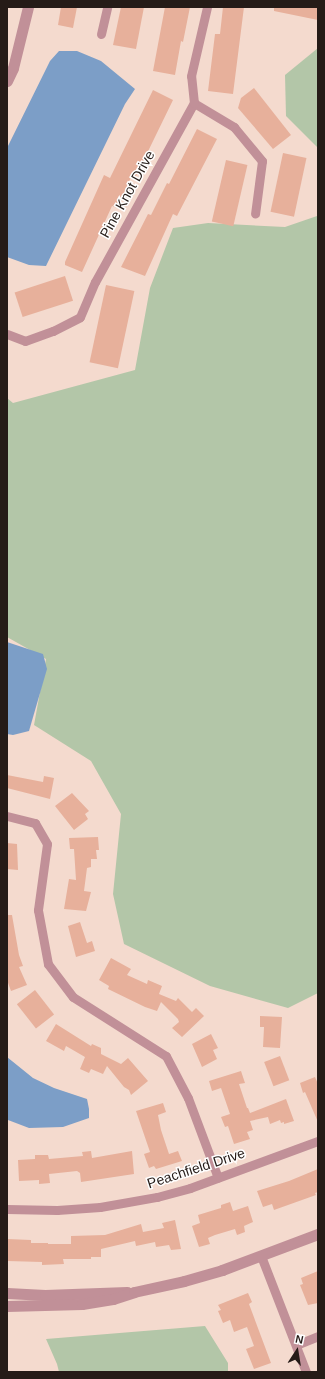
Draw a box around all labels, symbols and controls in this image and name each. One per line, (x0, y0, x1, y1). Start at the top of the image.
street label: Pine Knot Drive (96, 147, 158, 241)
street label: Peachfield Drive (145, 1144, 247, 1192)
north arrow (277, 1331, 317, 1371)
text: N (294, 1333, 305, 1346)

